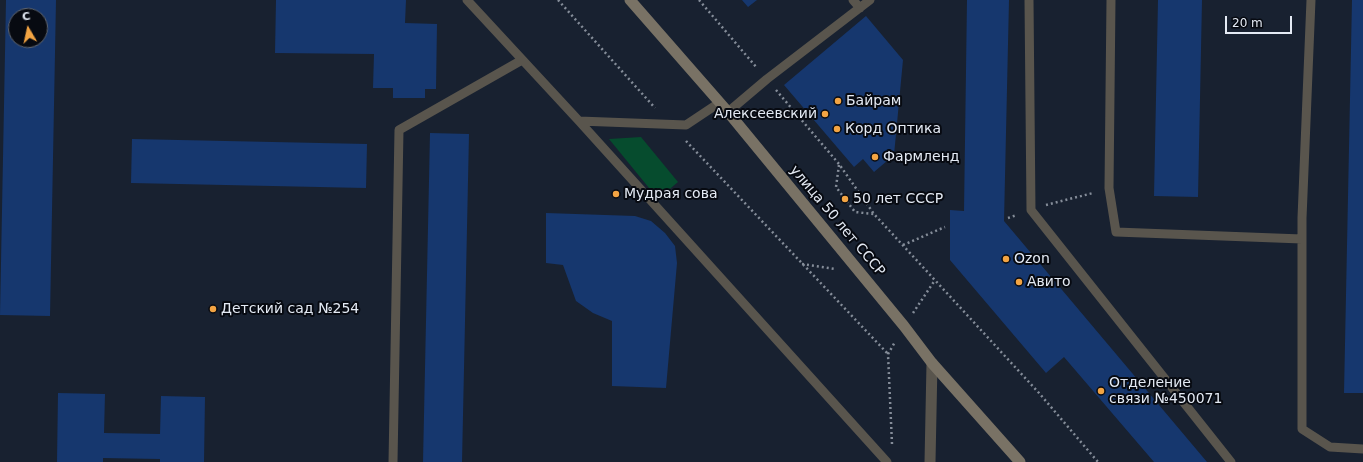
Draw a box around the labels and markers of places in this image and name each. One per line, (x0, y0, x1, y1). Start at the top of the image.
place label: Байрам (846, 93, 901, 109)
marker: Байрам (833, 96, 843, 106)
place label: Алексеевский (714, 106, 817, 122)
marker: Алексеевский (820, 109, 830, 119)
place label: Корд Оптика (845, 121, 941, 137)
marker: Корд Оптика (832, 124, 842, 134)
place label: Фармленд (883, 149, 959, 165)
marker: Фармленд (870, 152, 880, 162)
place label: Мудрая сова (624, 186, 717, 202)
marker: Мудрая сова (611, 189, 621, 199)
place label: 50 лет СССР (853, 191, 943, 207)
marker: 50 лет СССР (840, 194, 850, 204)
place label: Ozon (1014, 251, 1050, 267)
marker: Ozon (1001, 254, 1011, 264)
place label: Авито (1027, 274, 1071, 290)
marker: Авито (1014, 277, 1024, 287)
place label: Детский сад №254 (221, 301, 359, 317)
marker: Детский сад №254 (208, 304, 218, 314)
place label: Отделение связи №450071 (1109, 375, 1222, 408)
marker: Отделение связи №450071 (1096, 386, 1106, 396)

